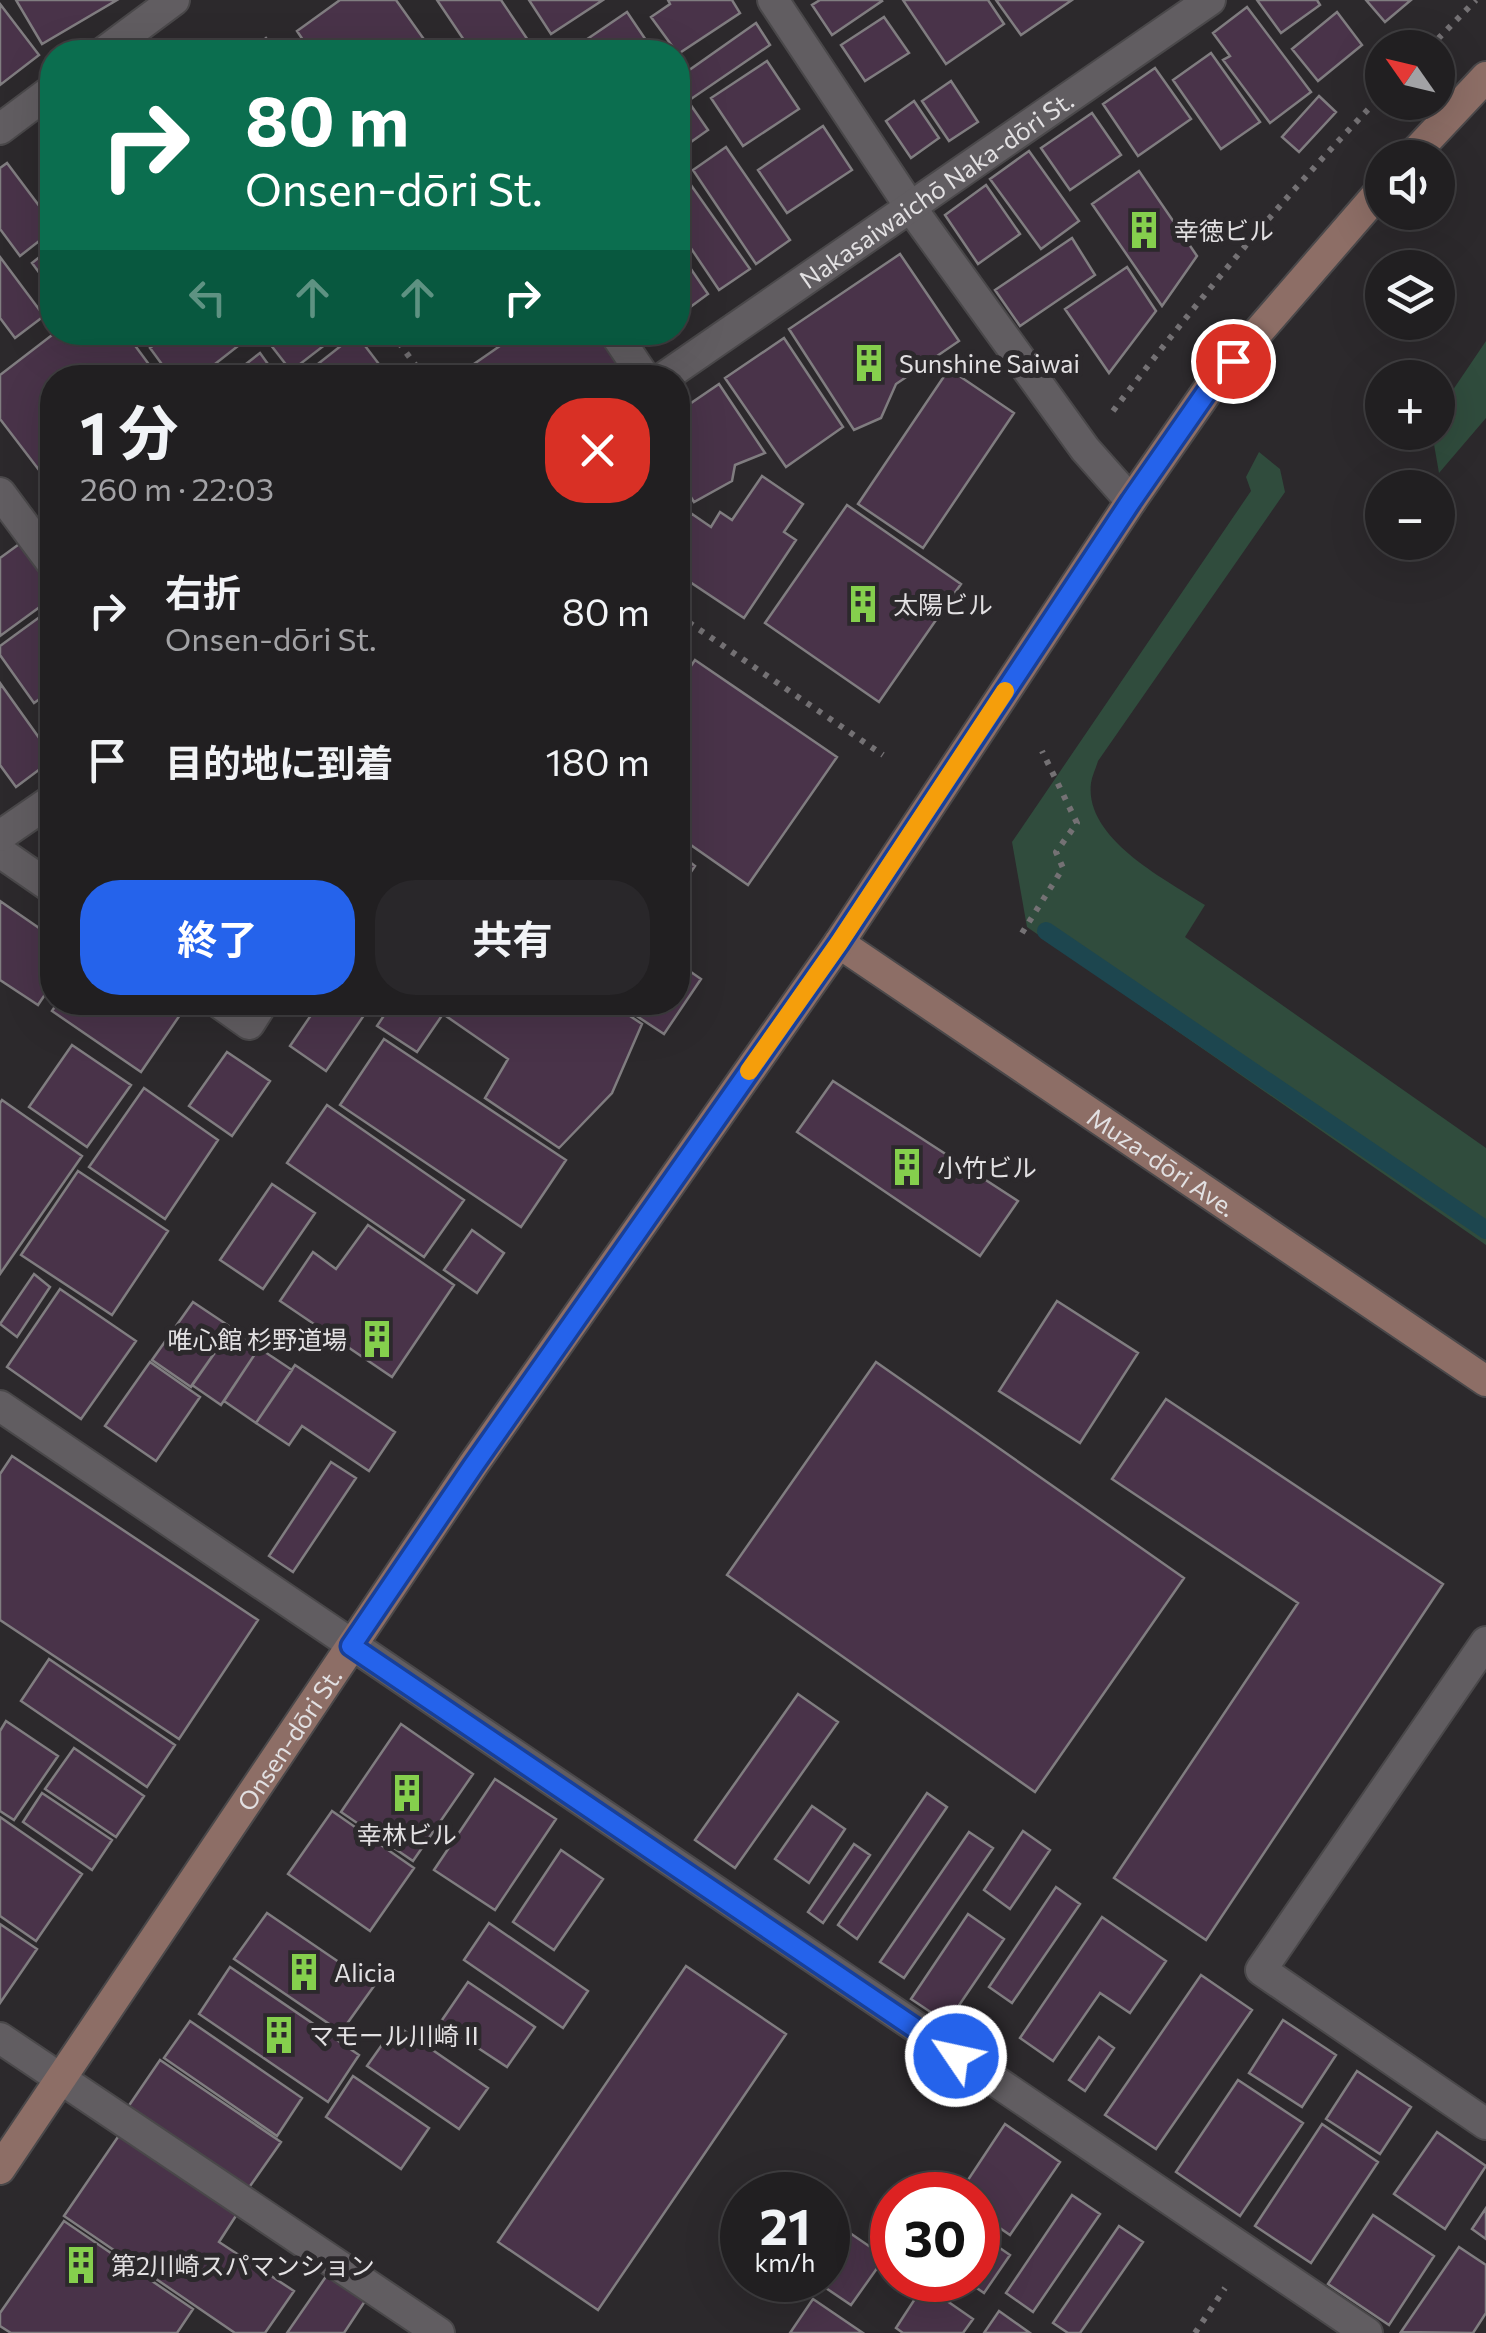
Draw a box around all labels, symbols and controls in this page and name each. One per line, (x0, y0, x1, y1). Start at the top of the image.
north arrow (1365, 30, 1455, 120)
map controls (1365, 30, 1455, 560)
text: 80 m (245, 75, 409, 160)
icon: right (80, 80, 210, 210)
street label: Nakasaiwaichō Naka-dōri St. (794, 84, 1079, 294)
button: sound (1365, 140, 1455, 230)
text: Onsen-dōri St. (245, 160, 543, 215)
building icon: 幸徳ビル (1123, 209, 1165, 251)
place label: 幸徳ビル (1174, 215, 1274, 245)
button: layers (1365, 250, 1455, 340)
icon: left (180, 270, 235, 325)
icon: ahead (285, 270, 340, 325)
icon: ahead (390, 270, 445, 325)
icon: right (495, 270, 550, 325)
pin (1191, 319, 1276, 404)
icon: arrive (1206, 334, 1261, 389)
building icon: Sunshine Saiwai (848, 342, 890, 384)
place label: Sunshine Saiwai (899, 348, 1080, 378)
button: + (1365, 360, 1455, 450)
text: 1 分 (80, 394, 179, 467)
button: close (545, 398, 650, 503)
text: 260 m · 22:03 (80, 468, 274, 508)
button: − (1365, 470, 1455, 560)
text: 右折 (165, 568, 241, 615)
icon: right (80, 583, 135, 638)
building icon: 太陽ビル (842, 583, 884, 625)
text: 80 m (562, 587, 650, 634)
place label: 太陽ビル (893, 589, 993, 619)
text: Onsen-dōri St. (165, 618, 377, 658)
icon: arrive (80, 733, 135, 788)
text: 180 m (545, 737, 650, 784)
text: 目的地に到着 (165, 738, 393, 785)
button: 終了 (80, 880, 355, 995)
button: 共有 (375, 880, 650, 995)
street label: Muza-dōri Ave. (1082, 1101, 1242, 1222)
building icon: 小竹ビル (886, 1146, 928, 1188)
place label: 小竹ビル (937, 1152, 1037, 1182)
building icon: 唯心館 杉野道場 (356, 1318, 398, 1360)
place label: 唯心館 杉野道場 (167, 1324, 347, 1354)
street label: Onsen-dōri St. (230, 1662, 347, 1816)
building icon: 幸林ビル (386, 1772, 428, 1814)
place label: 幸林ビル (357, 1819, 457, 1849)
building icon: Alicia (283, 1951, 325, 1993)
place label: Alicia (334, 1957, 396, 1987)
position arrow (904, 2004, 1008, 2108)
building icon: マモール川崎Ⅱ (258, 2014, 300, 2056)
place label: マモール川崎Ⅱ (309, 2020, 484, 2050)
speed limit sign: 30 (870, 2172, 1000, 2302)
text: 21 (759, 2194, 811, 2255)
building icon: 第2川崎スパマンション (60, 2244, 102, 2286)
text: km/h (755, 2247, 815, 2277)
place label: 第2川崎スパマンション (111, 2250, 375, 2280)

